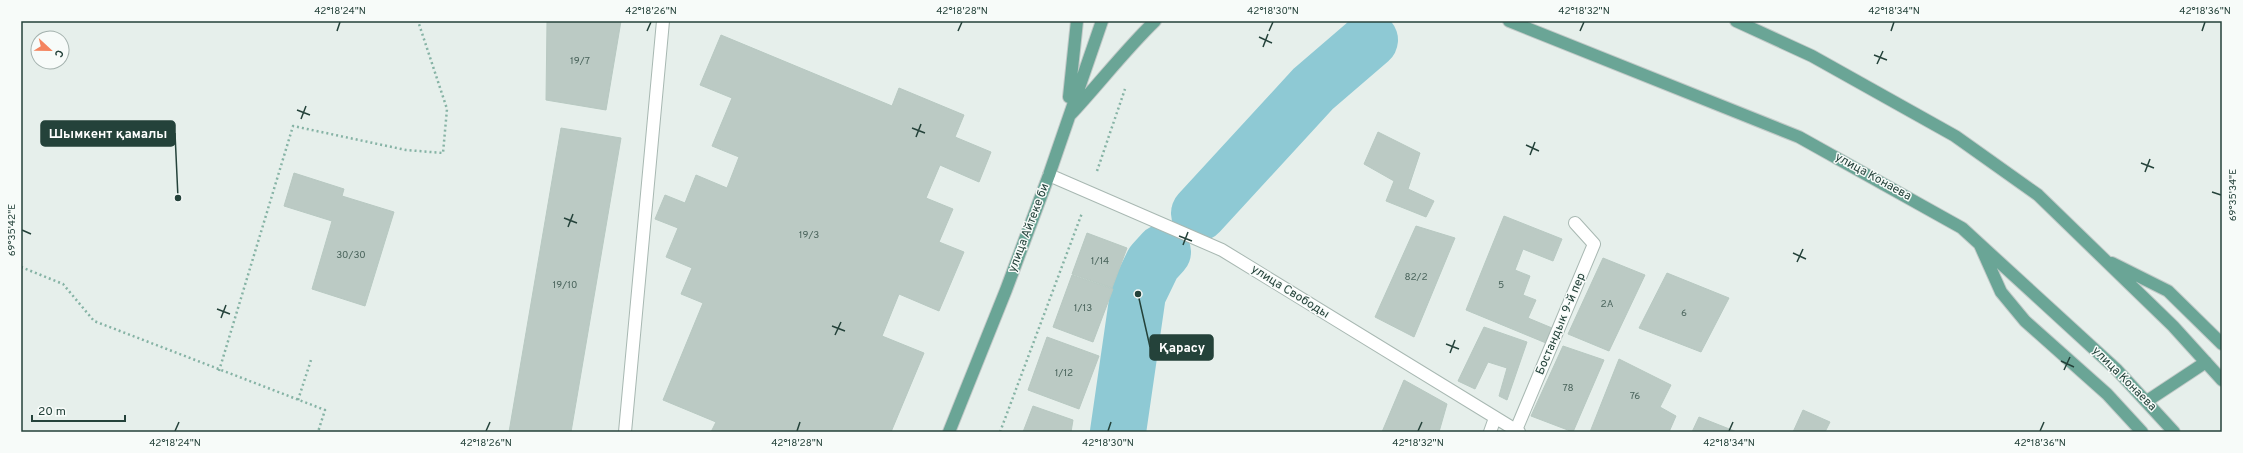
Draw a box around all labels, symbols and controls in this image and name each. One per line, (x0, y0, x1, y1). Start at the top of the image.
text: 42°18'24"N (314, 5, 366, 18)
text: 42°18'26"N (625, 5, 677, 18)
text: 42°18'28"N (936, 5, 988, 18)
text: 42°18'30"N (1247, 5, 1299, 18)
text: 42°18'32"N (1558, 5, 1610, 18)
text: 42°18'34"N (1868, 5, 1920, 18)
text: 42°18'36"N (2179, 5, 2231, 18)
north arrow (30, 30, 70, 70)
text: С (51, 47, 66, 59)
house number: 19/7 (570, 55, 590, 68)
callout: Шымкент қамалы (41, 121, 175, 146)
text: Шымкент қамалы (49, 127, 167, 143)
street label: улица Конаева (1832, 149, 1914, 205)
text: 69°35'34"E (2227, 169, 2240, 221)
street label: улица Айтеке би (1005, 181, 1053, 275)
text: 69°35'42"E (6, 204, 19, 256)
house number: 19/3 (799, 229, 819, 242)
house number: 30/30 (336, 249, 366, 262)
house number: 1/14 (1091, 255, 1109, 268)
street label: улица Свободы (1248, 261, 1332, 323)
street label: Бостандык 9-й пер (1532, 270, 1590, 377)
house number: 82/2 (1404, 271, 1428, 284)
house number: 19/10 (553, 279, 577, 292)
house number: 5 (1498, 279, 1504, 292)
house number: 2А (1601, 298, 1614, 311)
house number: 1/13 (1074, 302, 1092, 315)
house number: 6 (1681, 307, 1687, 320)
callout: Қарасу (1150, 335, 1213, 360)
text: Қарасу (1159, 341, 1206, 357)
street label: улица Конаева (2088, 343, 2160, 415)
house number: 1/12 (1055, 367, 1073, 380)
house number: 78 (1562, 382, 1574, 395)
house number: 76 (1630, 390, 1640, 403)
scale bar (32, 397, 125, 423)
text: 20 m (38, 404, 66, 420)
text: 42°18'24"N (149, 437, 201, 450)
text: 42°18'26"N (460, 437, 512, 450)
text: 42°18'28"N (771, 437, 823, 450)
text: 42°18'30"N (1082, 437, 1134, 450)
text: 42°18'32"N (1392, 437, 1444, 450)
text: 42°18'34"N (1703, 437, 1755, 450)
text: 42°18'36"N (2014, 437, 2066, 450)

